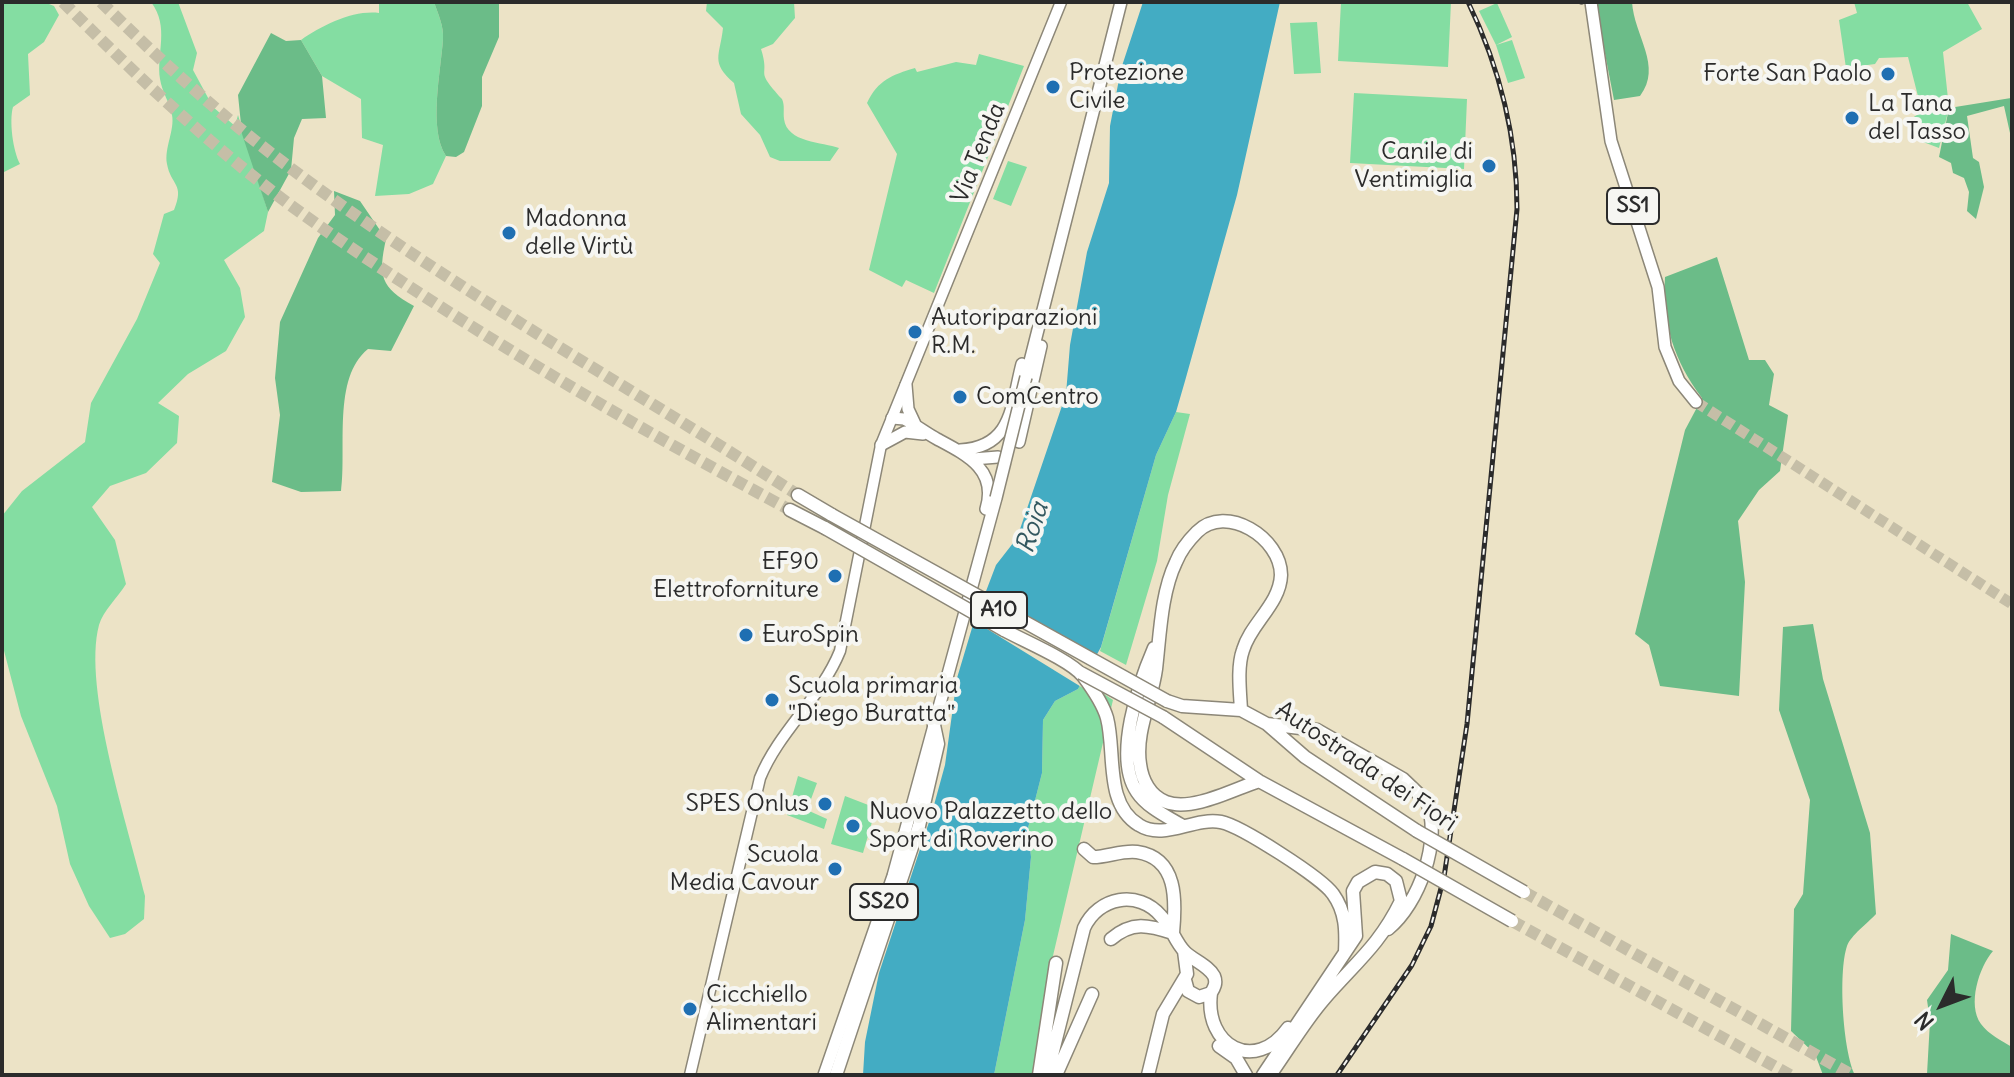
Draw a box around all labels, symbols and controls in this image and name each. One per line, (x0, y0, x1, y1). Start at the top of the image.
place label: Protezione Civile (1069, 59, 1184, 115)
place label: Forte San Paolo (1703, 60, 1872, 88)
marker: Forte San Paolo (1879, 65, 1897, 83)
marker: Protezione Civile (1044, 78, 1062, 96)
place label: La Tana del Tasso (1868, 90, 1966, 146)
street label: Via Tenda (946, 99, 1012, 207)
marker: La Tana del Tasso (1843, 109, 1861, 127)
place label: Canile di Ventimiglia (1355, 138, 1473, 194)
marker: Canile di Ventimiglia (1480, 157, 1498, 175)
road number: SS1 (1607, 188, 1659, 224)
place label: Madonna delle Virtù (525, 205, 634, 261)
marker: Madonna delle Virtù (500, 224, 518, 242)
place label: Autoriparazioni R.M. (931, 304, 1097, 360)
marker: Autoriparazioni R.M. (906, 323, 924, 341)
place label: ComCentro (976, 383, 1099, 411)
marker: ComCentro (951, 388, 969, 406)
water label: Roia (1010, 499, 1056, 557)
place label: EF90 Elettroforniture (653, 548, 819, 604)
marker: EF90 Elettroforniture (826, 567, 844, 585)
road number: A10 (971, 592, 1027, 628)
place label: EuroSpin (762, 621, 859, 649)
marker: EuroSpin (737, 626, 755, 644)
place label: Scuola primaria "Diego Buratta" (788, 672, 958, 728)
marker: Scuola primaria "Diego Buratta" (763, 691, 781, 709)
street label: Autostrada dei Fiori (1270, 696, 1462, 838)
place label: SPES Onlus (685, 790, 809, 818)
marker: SPES Onlus (816, 795, 834, 813)
place label: Nuovo Palazzetto dello Sport di Roverino (869, 798, 1112, 854)
marker: Nuovo Palazzetto dello Sport di Roverino (844, 817, 862, 835)
place label: Scuola Media Cavour (670, 841, 819, 897)
marker: Scuola Media Cavour (826, 860, 844, 878)
road number: SS20 (850, 884, 918, 920)
north arrow (1902, 965, 1982, 1045)
place label: Cicchiello Alimentari (706, 981, 817, 1037)
marker: Cicchiello Alimentari (681, 1000, 699, 1018)
text: N (1909, 1006, 1940, 1036)

